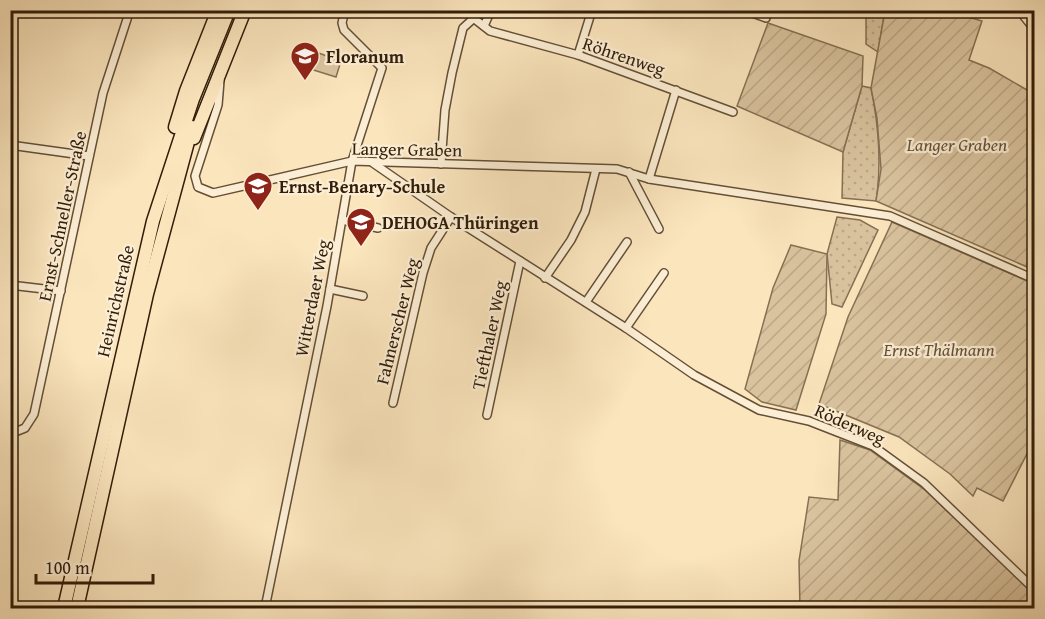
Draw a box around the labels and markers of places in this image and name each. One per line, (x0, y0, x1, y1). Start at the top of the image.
school or university icon: Floranum (289, 40, 321, 82)
place label: Floranum (326, 43, 405, 70)
school or university icon: Ernst-Benary-Schule (242, 170, 274, 212)
place label: Ernst-Benary-Schule (279, 173, 445, 200)
school or university icon: DEHOGA Thüringen (345, 206, 377, 248)
place label: DEHOGA Thüringen (382, 209, 539, 236)

